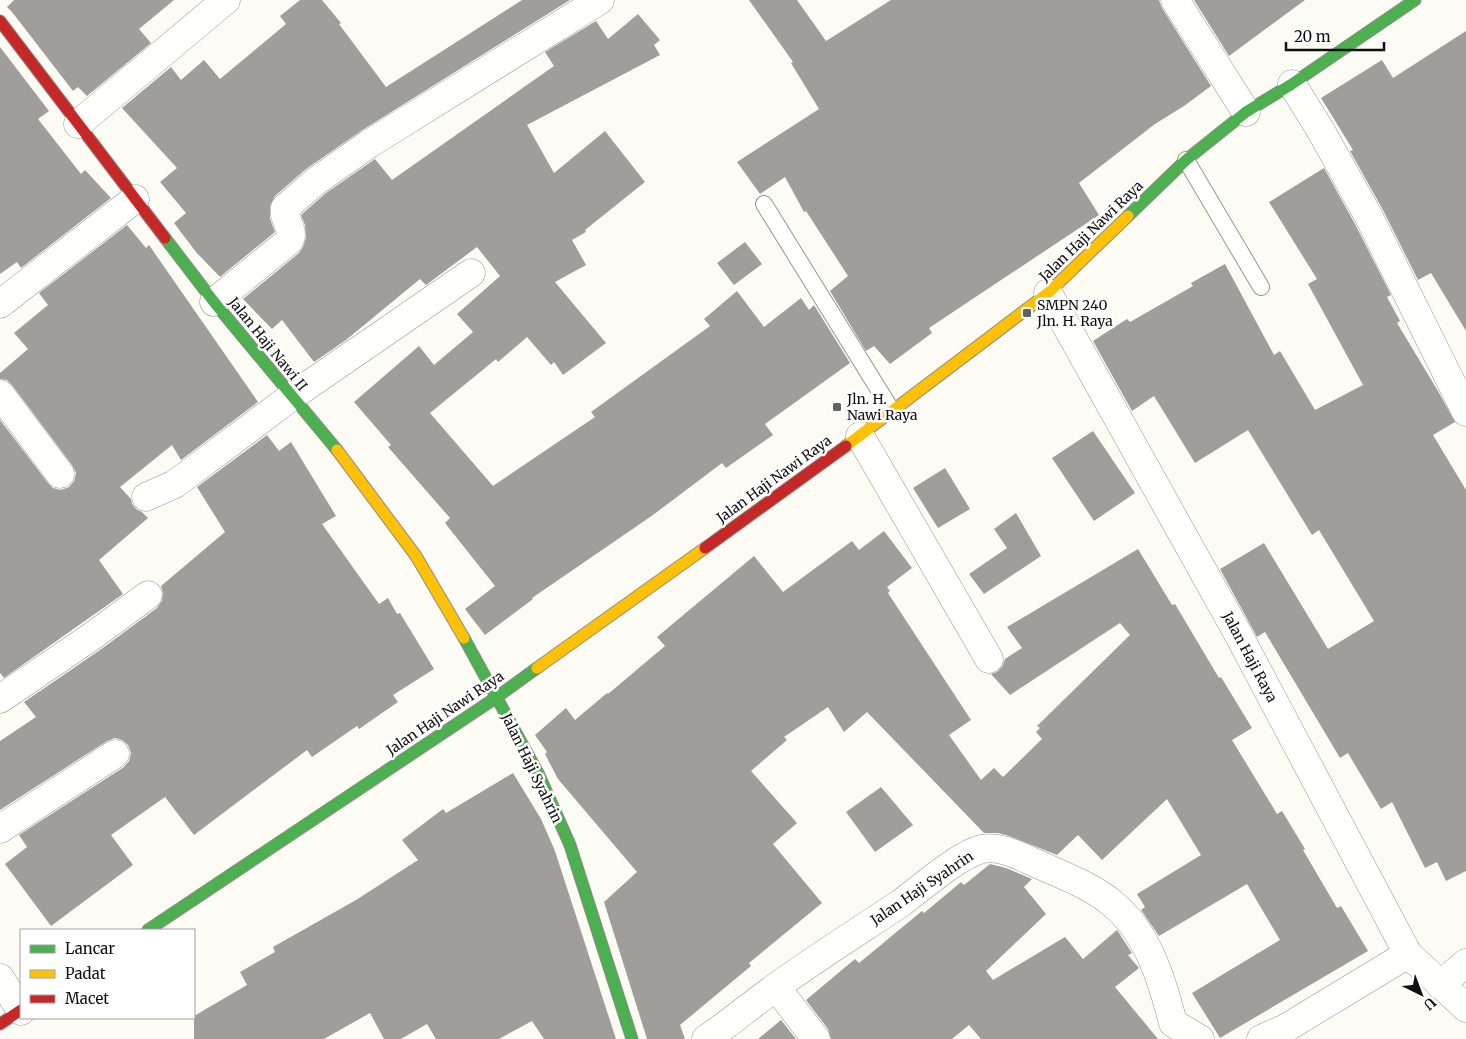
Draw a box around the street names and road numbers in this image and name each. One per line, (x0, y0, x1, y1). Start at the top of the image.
street label: Jalan Haji Nawi Raya (1035, 176, 1147, 286)
street label: Jalan Haji Nawi II (224, 293, 311, 395)
street label: Jalan Haji Nawi Raya (712, 431, 835, 527)
street label: Jalan Haji Raya (1218, 608, 1282, 706)
street label: Jalan Haji Nawi Raya (382, 667, 508, 760)
street label: Jalan Haji Syahrin (497, 709, 566, 826)
street label: Jalan Haji Syahrin (866, 847, 977, 930)

